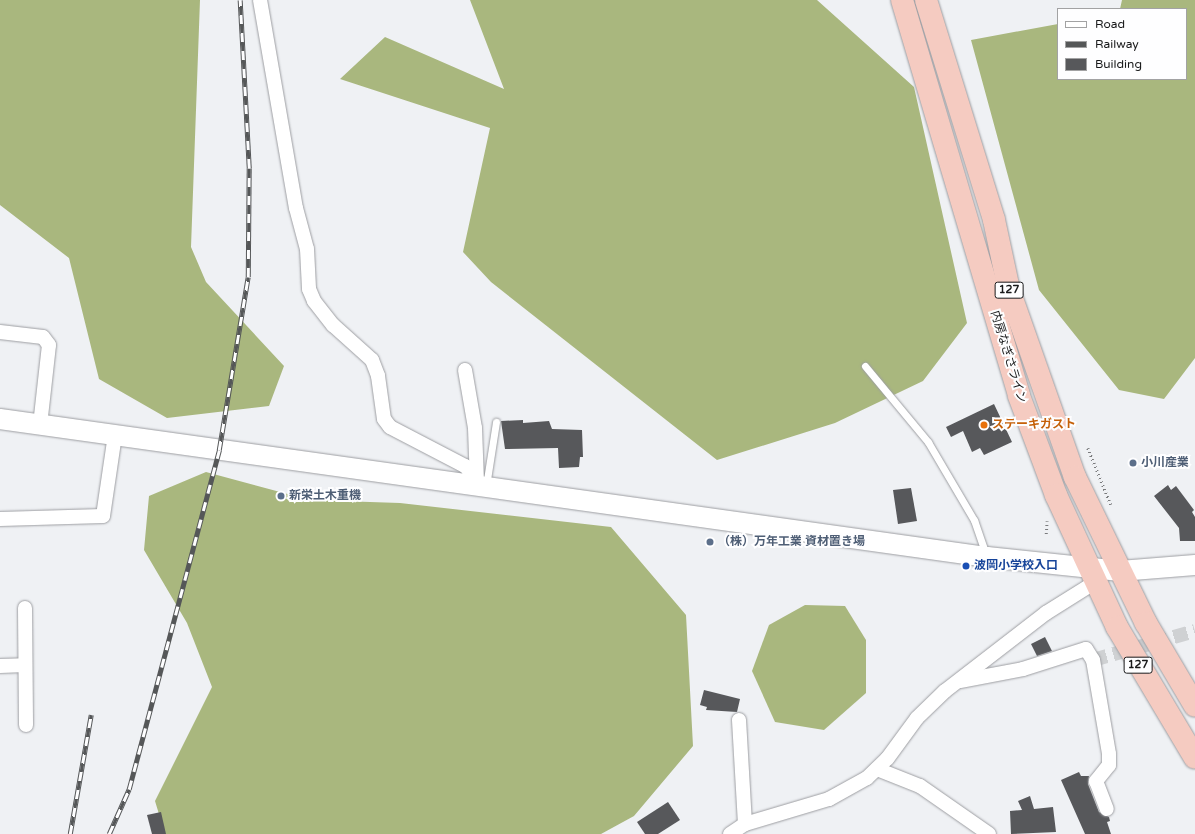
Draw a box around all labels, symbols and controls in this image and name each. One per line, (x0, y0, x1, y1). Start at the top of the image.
legend (1057, 8, 1187, 80)
text: Road (1095, 17, 1125, 31)
text: Railway (1095, 37, 1139, 51)
text: Building (1095, 57, 1142, 71)
road number: 127 (994, 281, 1024, 299)
street label: 内房なぎさライン (987, 309, 1029, 405)
place label: ステーキガスト (992, 418, 1076, 432)
marker: ステーキガスト (979, 420, 989, 430)
place label: 小川産業 (1141, 456, 1189, 470)
marker: 小川産業 (1128, 458, 1138, 468)
place label: 新栄土木重機 (289, 489, 361, 503)
marker: 新栄土木重機 (276, 491, 286, 501)
place label: （株）万年工業 資材置き場 (718, 535, 865, 549)
marker: （株）万年工業 資材置き場 (705, 537, 715, 547)
place label: 波岡小学校入口 (974, 559, 1058, 573)
marker: 波岡小学校入口 (961, 561, 971, 571)
road number: 127 (1123, 656, 1153, 674)

